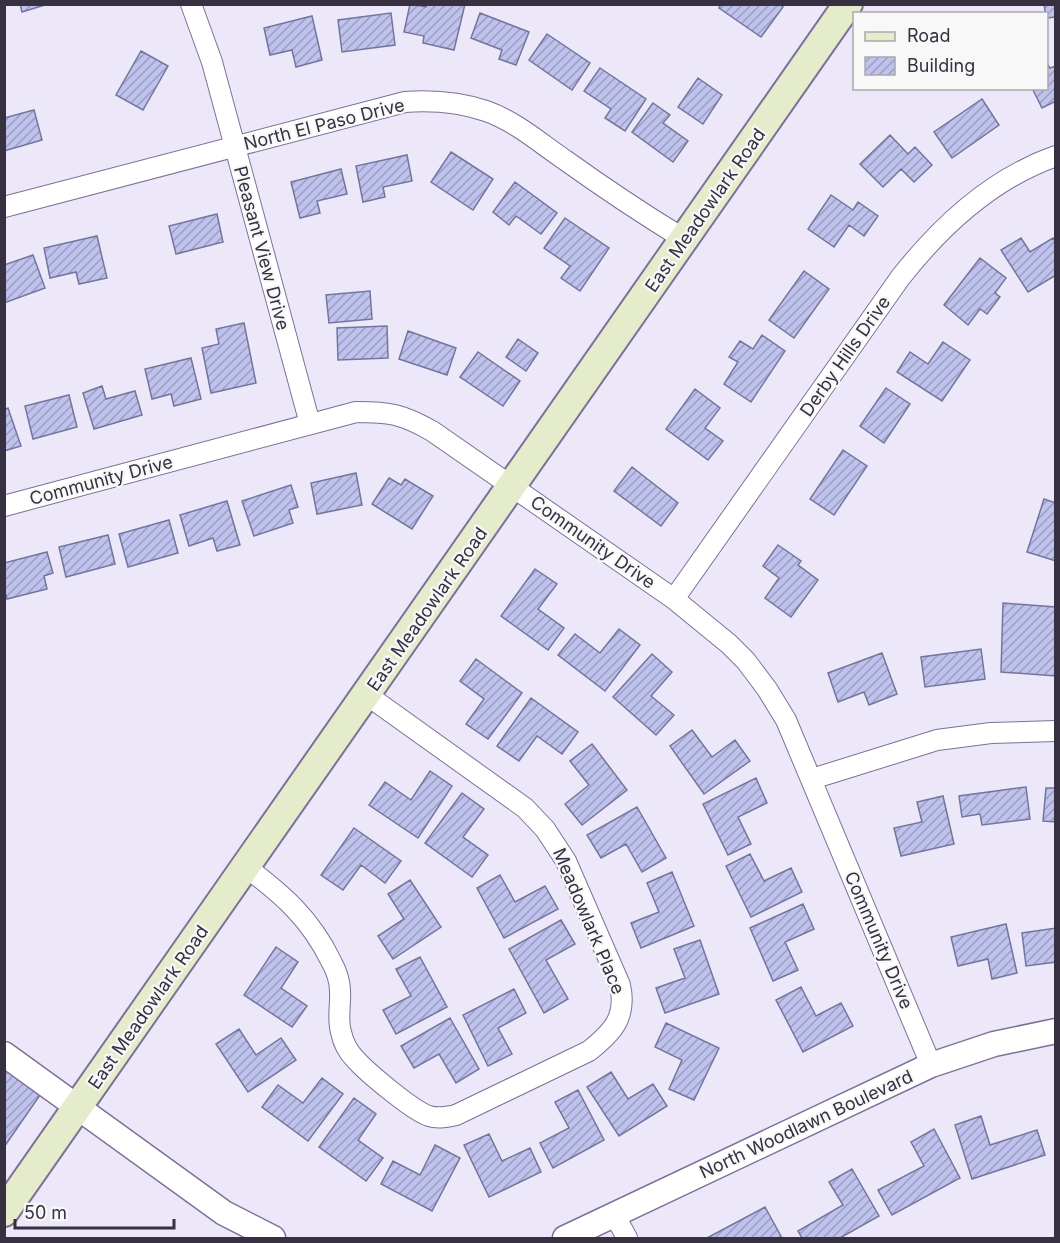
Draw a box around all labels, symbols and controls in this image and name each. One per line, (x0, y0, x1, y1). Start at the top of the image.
legend (853, 12, 1048, 90)
text: Road (907, 25, 950, 46)
text: Building (907, 55, 975, 76)
street label: North El Paso Drive (241, 94, 407, 154)
street label: East Meadowlark Road (641, 124, 769, 296)
street label: Pleasant View Drive (230, 164, 294, 332)
street label: Derby Hills Drive (796, 292, 894, 420)
street label: Community Drive (27, 451, 175, 509)
street label: Community Drive (527, 491, 659, 593)
street label: East Meadowlark Road (363, 523, 491, 695)
street label: Meadowlark Place (549, 845, 629, 997)
street label: Community Drive (841, 868, 917, 1012)
street label: East Meadowlark Road (84, 921, 212, 1093)
street label: North Woodlawn Boulevard (696, 1065, 916, 1183)
scale bar (15, 1192, 174, 1230)
text: 50 m (24, 1202, 67, 1223)

